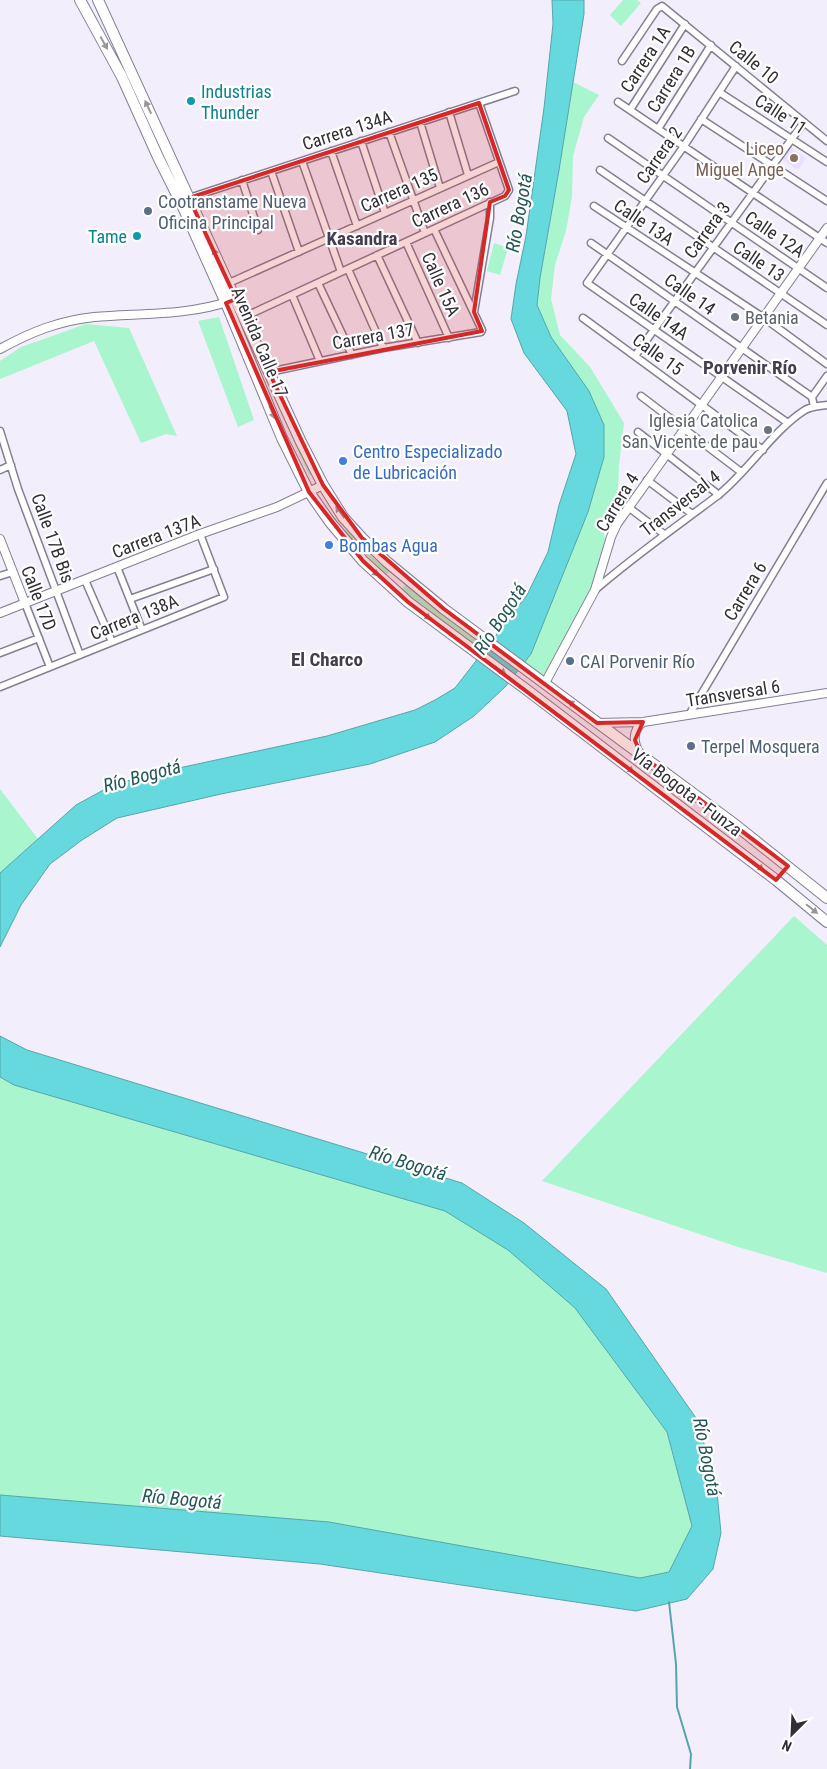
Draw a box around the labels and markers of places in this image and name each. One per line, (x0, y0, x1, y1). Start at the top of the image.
place label: Industrias Thunder (201, 81, 272, 123)
marker: Industrias Thunder (185, 95, 197, 107)
place label: Liceo Miguel Ange (696, 138, 784, 180)
marker: Liceo Miguel Ange (788, 152, 800, 164)
place label: Cootranstame Nueva Oficina Principal (158, 191, 307, 233)
marker: Cootranstame Nueva Oficina Principal (142, 205, 154, 217)
place label: Tame (88, 226, 127, 247)
marker: Tame (131, 230, 143, 242)
place label: Betania (745, 307, 799, 328)
marker: Betania (729, 311, 741, 323)
place label: Iglesia Catolica San Vicente de pau (622, 410, 758, 452)
marker: Iglesia Catolica San Vicente de pau (762, 424, 774, 436)
place label: Centro Especializado de Lubricación (353, 441, 502, 483)
marker: Centro Especializado de Lubricación (337, 455, 349, 467)
place label: Bombas Agua (339, 535, 438, 556)
marker: Bombas Agua (323, 539, 335, 551)
place label: CAI Porvenir Río (580, 651, 695, 672)
marker: CAI Porvenir Río (564, 655, 576, 667)
place label: Terpel Mosquera (701, 736, 820, 757)
marker: Terpel Mosquera (685, 740, 697, 752)

